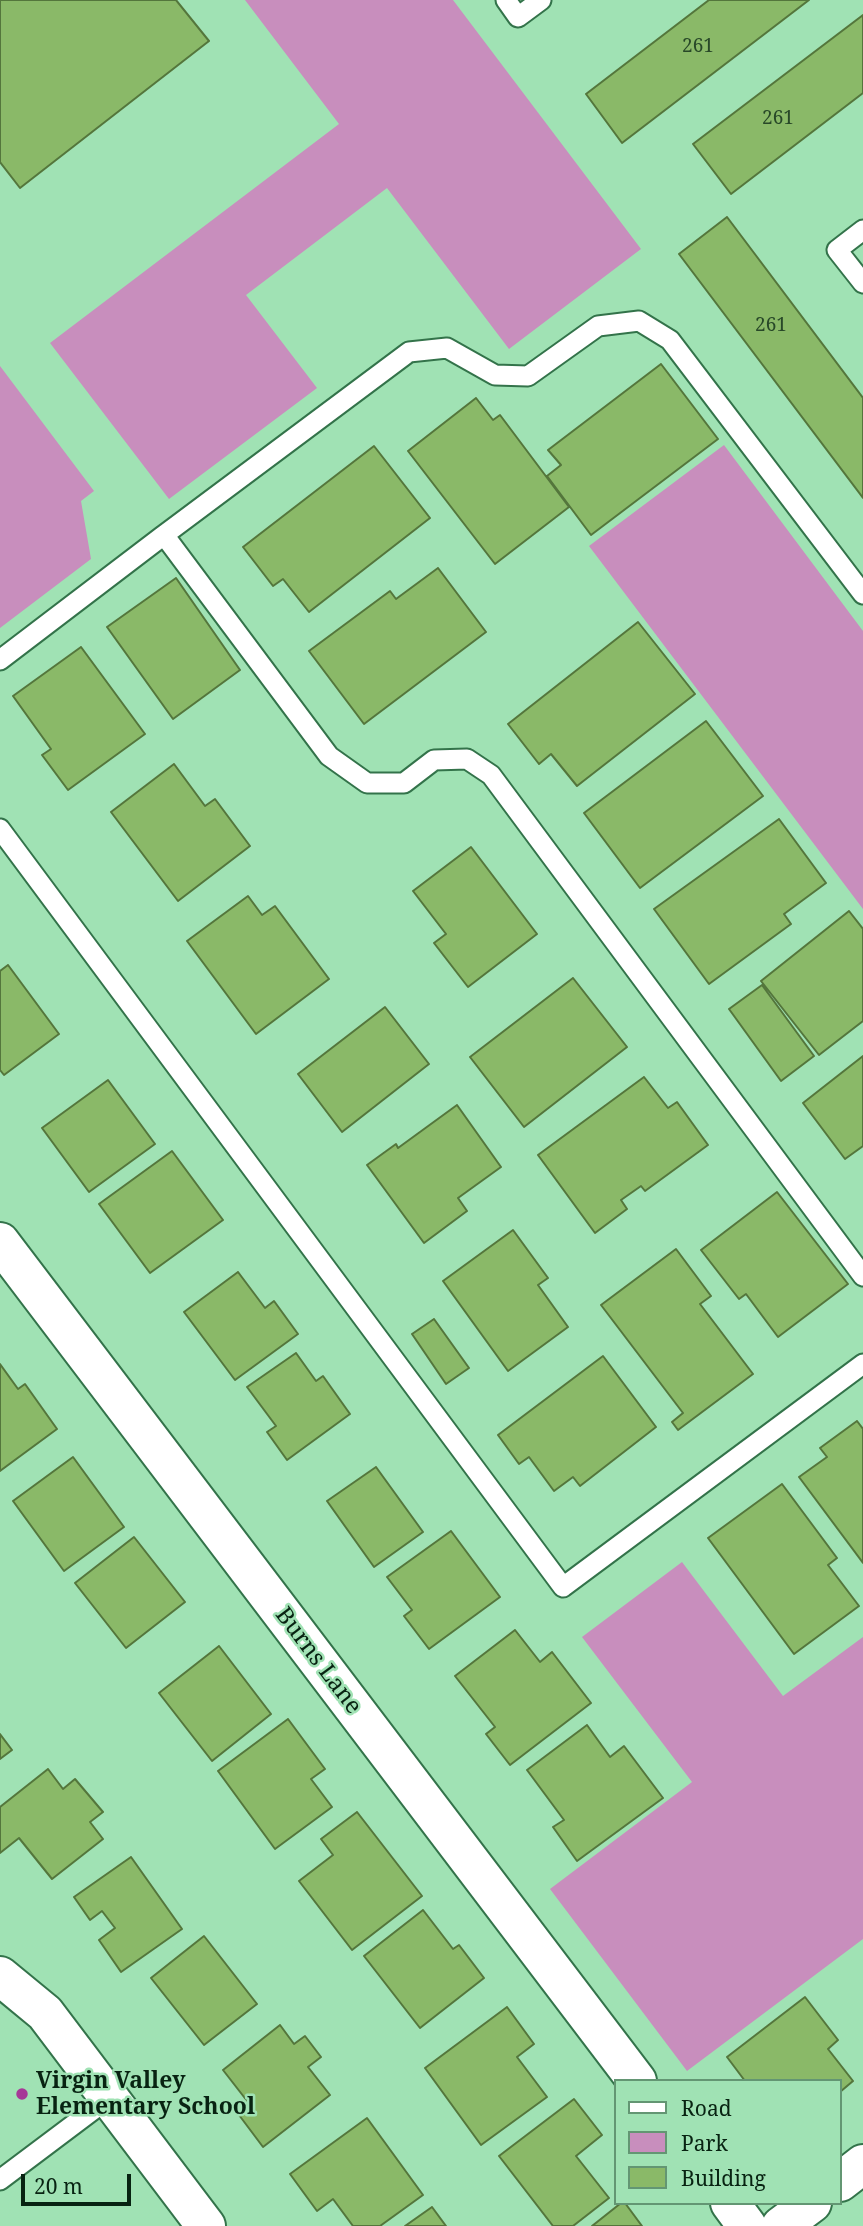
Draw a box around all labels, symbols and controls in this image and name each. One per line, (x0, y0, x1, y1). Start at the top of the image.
house number: 261 (682, 36, 714, 58)
house number: 261 (762, 108, 794, 130)
house number: 261 (755, 315, 787, 337)
street label: Burns Lane (269, 1602, 367, 1720)
place label: Virgin Valley Elementary School (36, 2067, 255, 2121)
legend (614, 2079, 842, 2205)
marker: Virgin Valley Elementary School (14, 2086, 30, 2102)
text: Road (681, 2094, 732, 2122)
text: Park (681, 2129, 728, 2157)
scale bar (24, 2160, 135, 2204)
text: Building (681, 2164, 766, 2192)
text: 20 m (34, 2172, 83, 2200)

